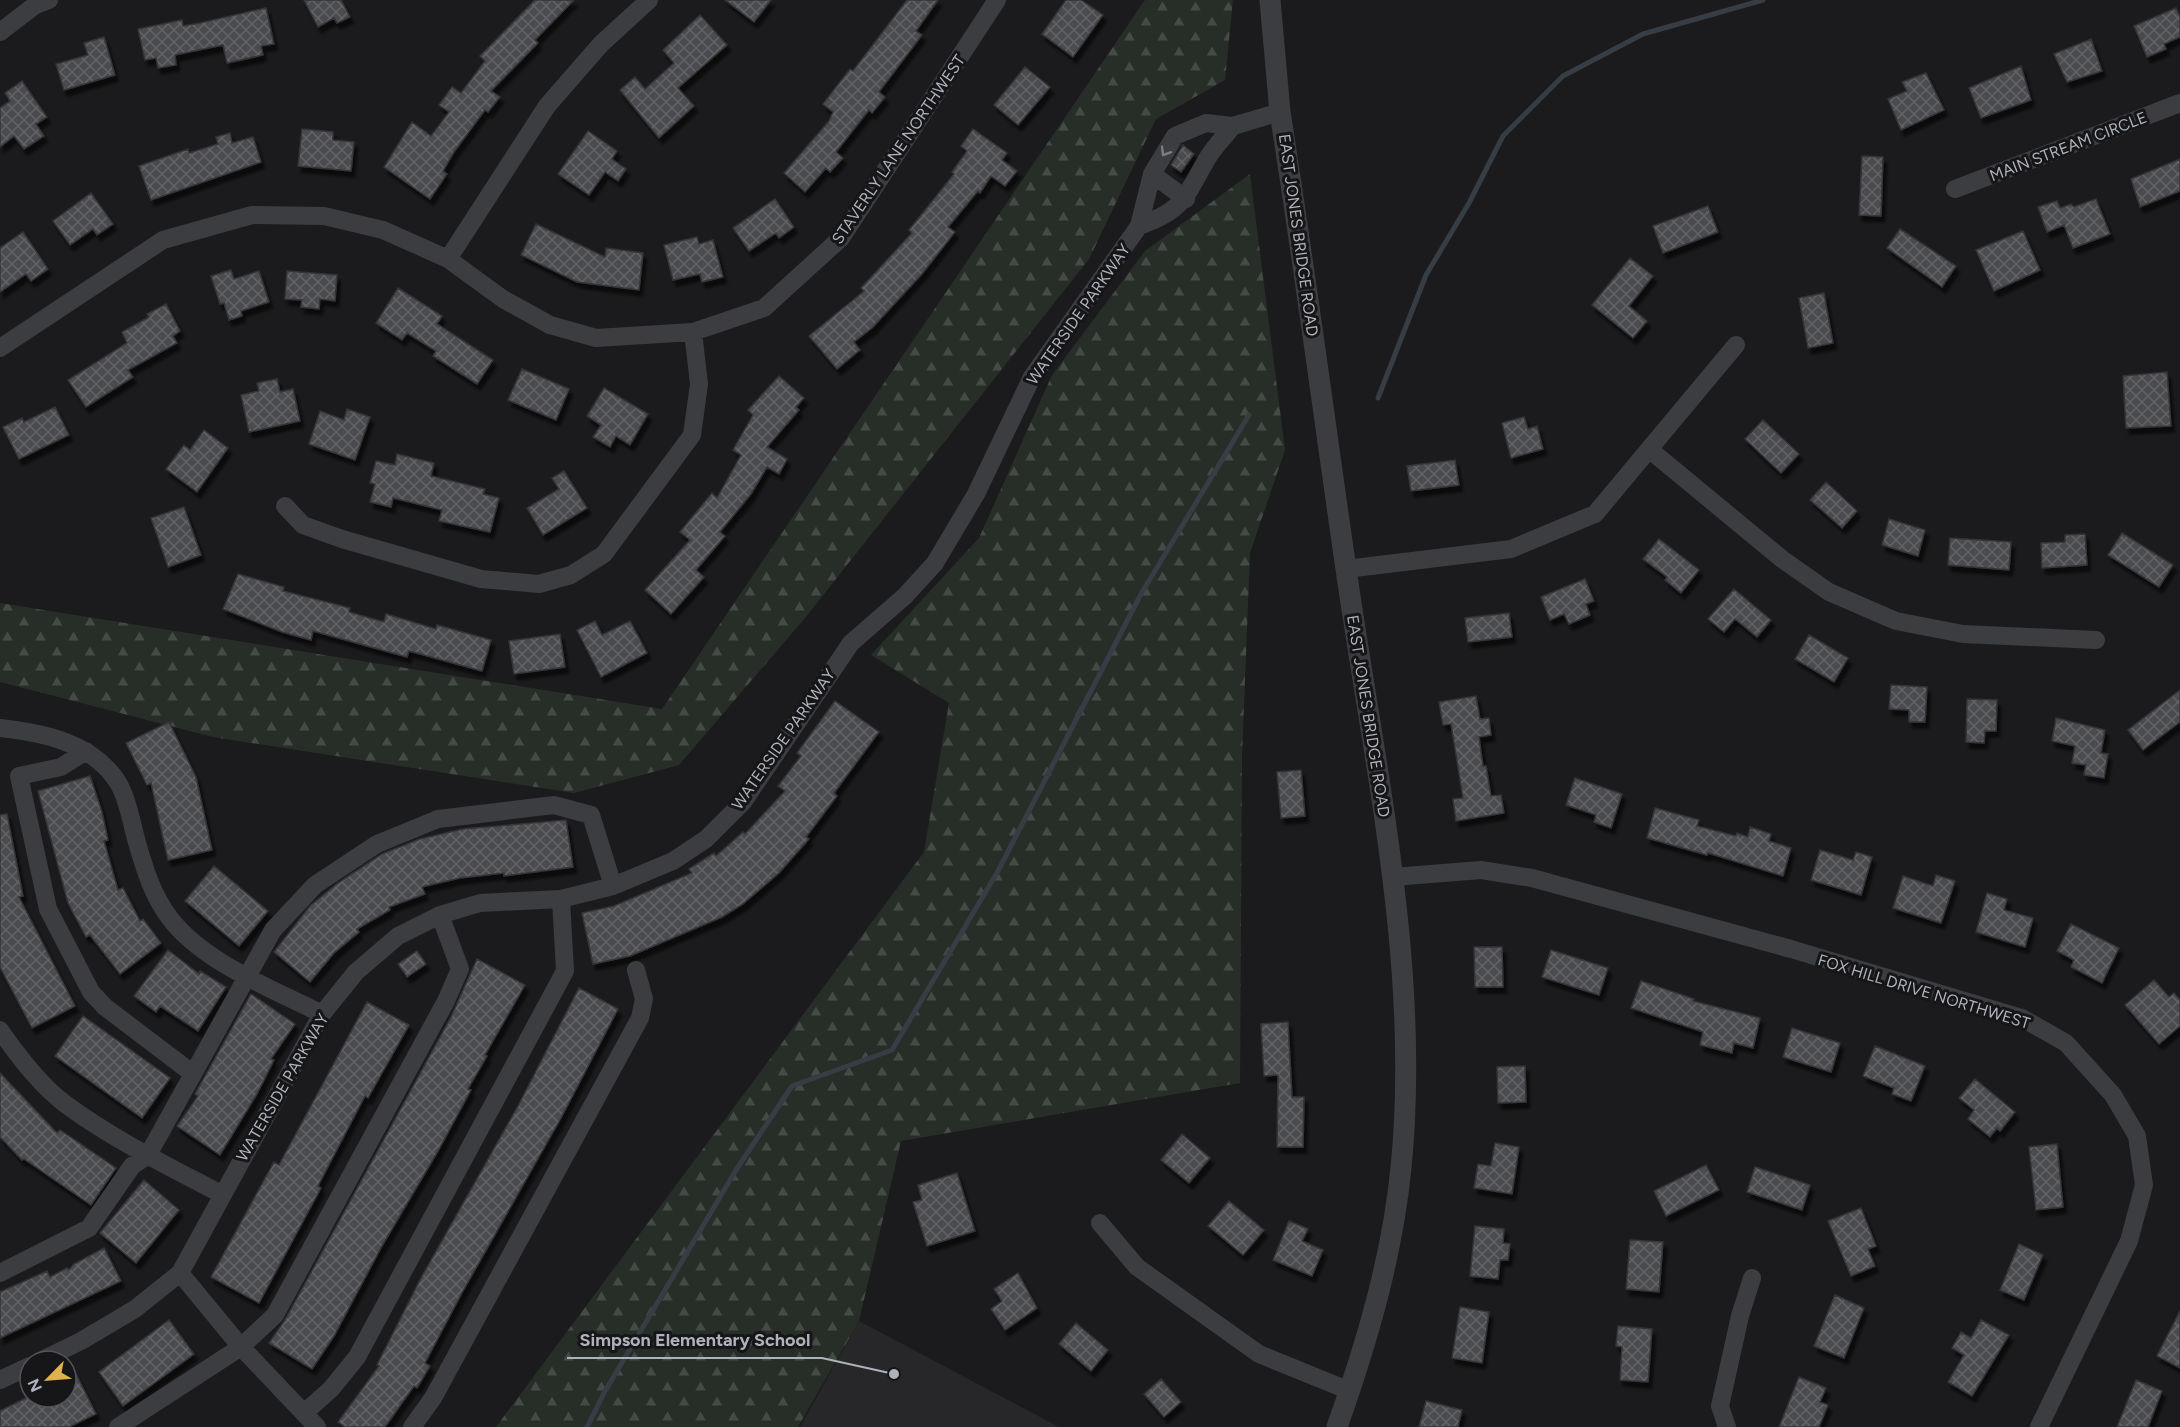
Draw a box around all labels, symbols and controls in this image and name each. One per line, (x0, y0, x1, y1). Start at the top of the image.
street label: STAVERLY LANE NORTHWEST (828, 51, 969, 247)
street label: MAIN STREAM CIRCLE (1987, 108, 2149, 185)
street label: EAST JONES BRIDGE ROAD (1275, 133, 1322, 337)
one-way arrow (1161, 146, 1173, 156)
street label: WATERSIDE PARKWAY (1023, 240, 1134, 388)
street label: EAST JONES BRIDGE ROAD (1343, 614, 1394, 818)
street label: WATERSIDE PARKWAY (728, 665, 839, 813)
street label: FOX HILL DRIVE NORTHWEST (1816, 950, 2032, 1033)
street label: WATERSIDE PARKWAY (232, 1010, 333, 1164)
callout: Simpson Elementary School (567, 1322, 822, 1358)
text: Simpson Elementary School (580, 1329, 810, 1351)
north arrow (18, 1349, 78, 1409)
text: N (24, 1376, 46, 1395)

